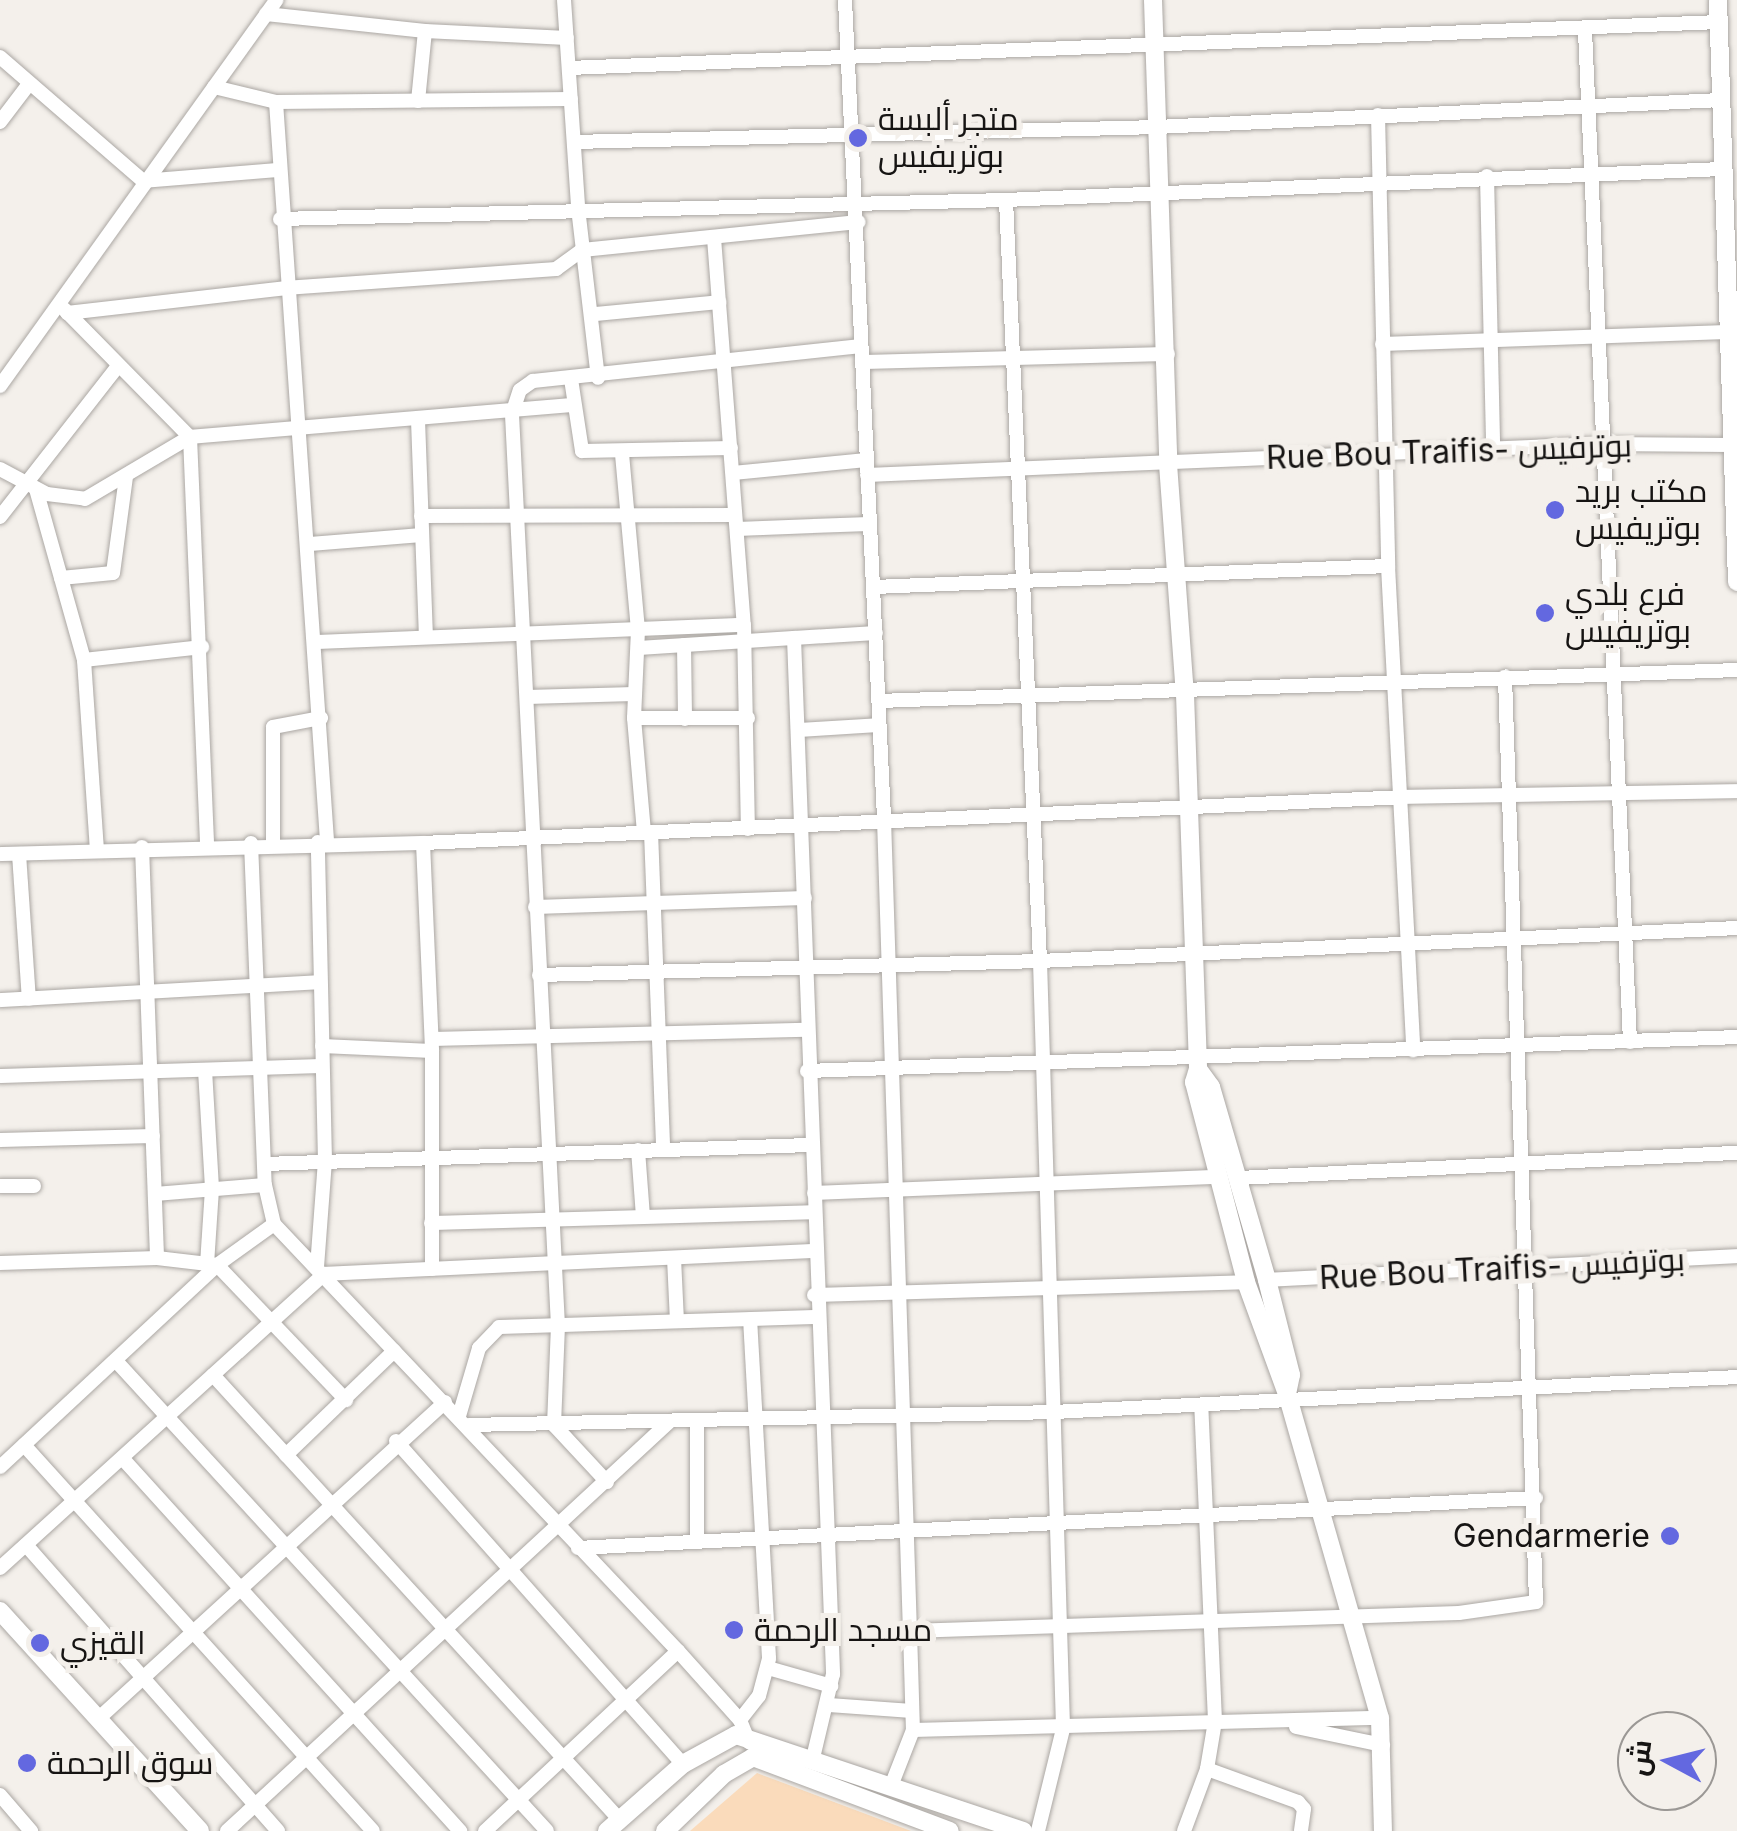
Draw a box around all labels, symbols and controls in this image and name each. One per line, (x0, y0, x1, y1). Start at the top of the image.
place label: متجر ألبسة بوتريفيس (878, 101, 1019, 176)
marker: متجر ألبسة بوتريفيس (847, 127, 869, 149)
street label: Rue Bou Traifis- بوترفيس (1265, 426, 1633, 478)
place label: مكتب بريد بوتريفيس (1575, 473, 1708, 548)
marker: مكتب بريد بوتريفيس (1544, 499, 1566, 521)
place label: فرع بلدي بوتريفيس (1565, 576, 1691, 651)
marker: فرع بلدي بوتريفيس (1534, 602, 1556, 624)
street label: Rue Bou Traifis- بوترفيس (1318, 1240, 1686, 1298)
place label: Gendarmerie (1453, 1517, 1650, 1555)
marker: Gendarmerie (1659, 1525, 1681, 1547)
place label: مسجد الرحمة (754, 1611, 932, 1649)
marker: مسجد الرحمة (723, 1619, 745, 1641)
place label: القيزي (60, 1624, 146, 1662)
marker: القيزي (29, 1632, 51, 1654)
north arrow (1617, 1711, 1717, 1811)
text: ش (1620, 1738, 1658, 1777)
place label: سوق الرحمة (47, 1744, 213, 1782)
marker: سوق الرحمة (16, 1752, 38, 1774)

